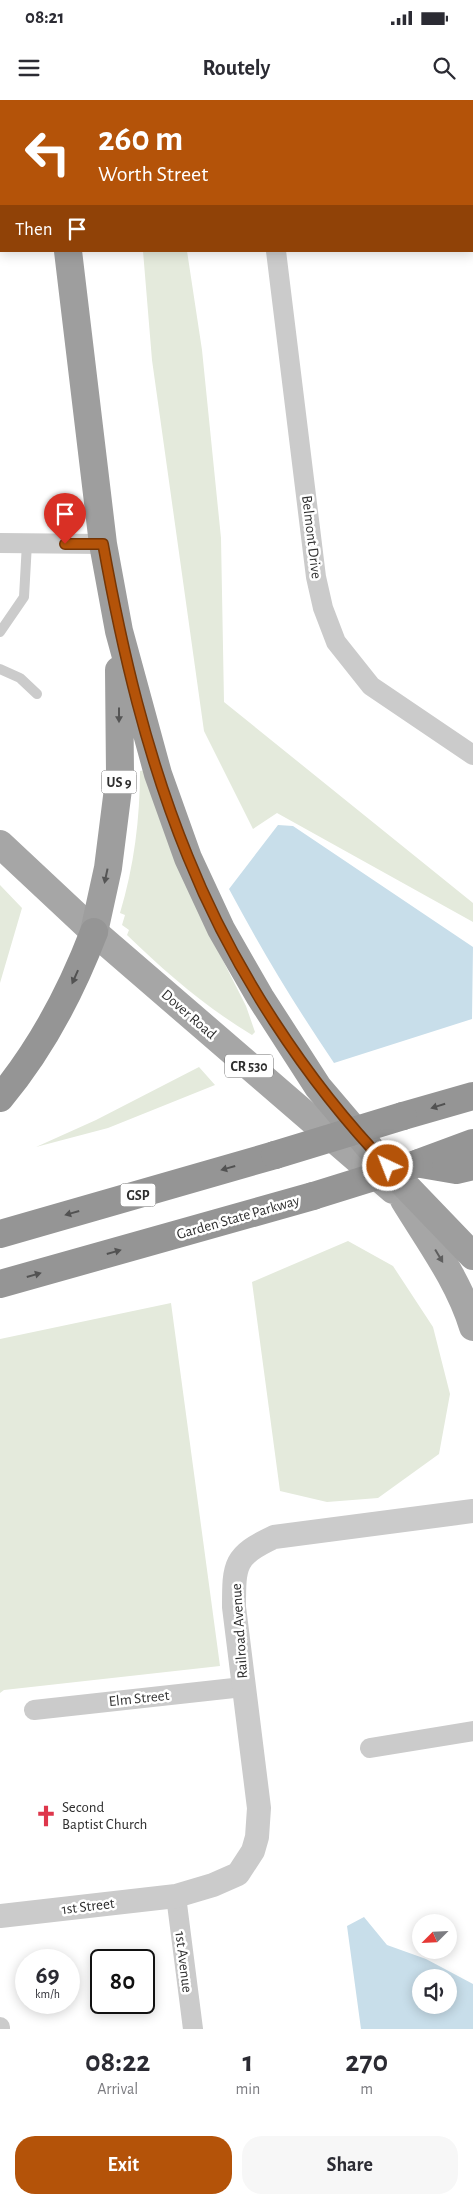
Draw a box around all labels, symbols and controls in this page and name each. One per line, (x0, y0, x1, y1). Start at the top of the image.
text: 08:21 (25, 8, 64, 27)
icon: menu (15, 54, 43, 82)
icon: search (430, 54, 458, 82)
text: Routely (203, 57, 270, 79)
icon: left (15, 120, 80, 185)
text: 260 m (98, 122, 183, 157)
text: Worth Street (98, 163, 208, 185)
icon: arrive (63, 215, 91, 243)
text: Then (15, 220, 53, 239)
pin (44, 493, 86, 544)
street label: Belmont Drive (299, 494, 324, 580)
icon: arrive (51, 500, 79, 528)
one-way arrow (115, 707, 123, 723)
road number: US 9 (102, 770, 136, 794)
one-way arrow (102, 869, 110, 885)
one-way arrow (71, 970, 79, 984)
street label: Dover Road (158, 987, 219, 1042)
road number: CR 530 (225, 1054, 273, 1078)
one-way arrow (431, 1103, 446, 1111)
position arrow (361, 1139, 413, 1191)
one-way arrow (221, 1165, 236, 1173)
road number: GSP (120, 1184, 156, 1206)
street label: Garden State Parkway (175, 1193, 302, 1242)
one-way arrow (65, 1210, 80, 1218)
one-way arrow (107, 1248, 122, 1256)
one-way arrow (434, 1250, 443, 1263)
one-way arrow (26, 1270, 41, 1278)
street label: Railroad Avenue (229, 1583, 250, 1679)
street label: Elm Street (108, 1688, 170, 1709)
place label: Second Baptist Church (62, 1800, 147, 1832)
church icon: Second Baptist Church (33, 1803, 59, 1829)
street label: 1st Street (61, 1896, 116, 1917)
north arrow (412, 1914, 458, 1959)
map controls (412, 1914, 457, 2014)
street label: 1st Avenue (172, 1931, 195, 1994)
speed limit sign: 80 (90, 1949, 155, 2014)
text: 69 (35, 1963, 60, 1988)
button: sound (412, 1969, 457, 2014)
text: km/h (35, 1988, 60, 2000)
text: 08:22 (85, 2047, 151, 2077)
text: 1 (243, 2047, 253, 2077)
text: 270 (345, 2047, 388, 2077)
text: Arrival (97, 2081, 138, 2097)
text: min (235, 2081, 260, 2097)
text: m (360, 2081, 373, 2097)
button: Exit (15, 2136, 232, 2194)
button: Share (242, 2136, 458, 2194)

